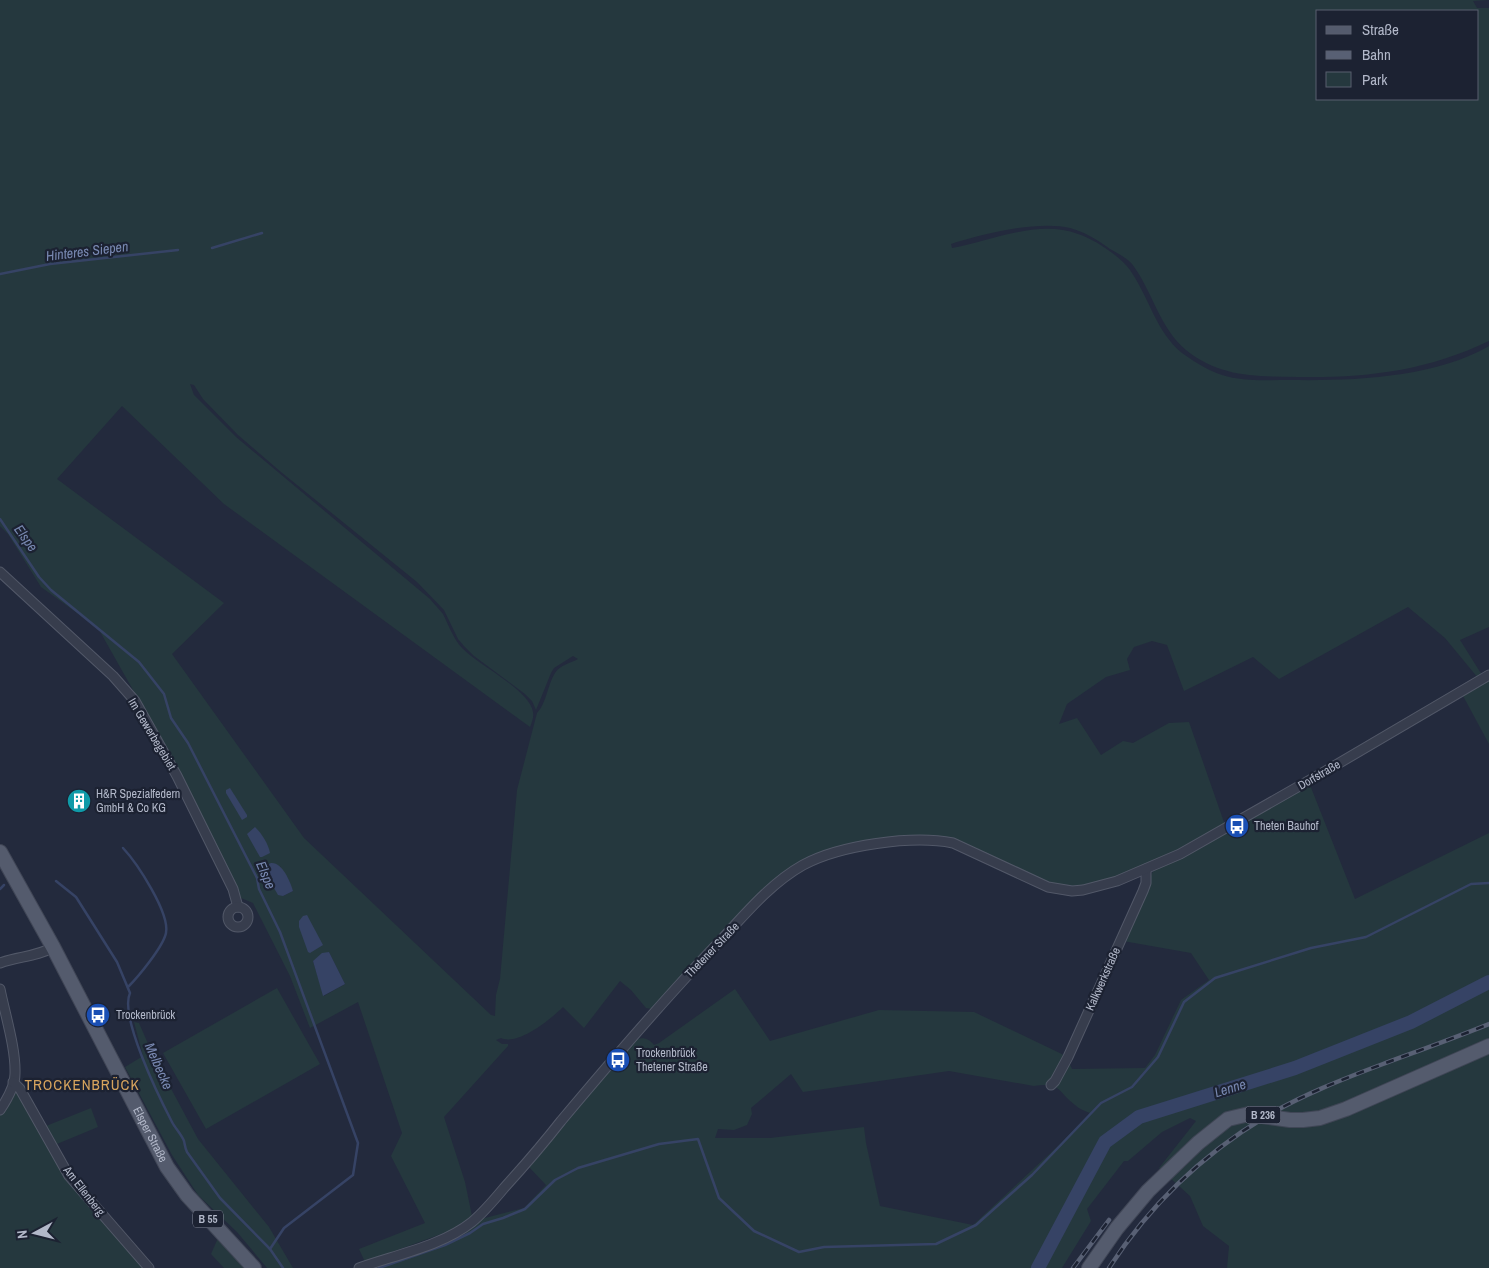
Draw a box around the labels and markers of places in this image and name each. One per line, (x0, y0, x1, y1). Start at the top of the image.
place label: H&R Spezialfedern GmbH & Co KG (96, 786, 180, 816)
building icon: H&R Spezialfedern GmbH & Co KG (66, 788, 92, 814)
bus stop icon: Theten Bauhof (1224, 813, 1250, 839)
place label: Theten Bauhof (1254, 818, 1319, 834)
bus stop icon: Trockenbrück (85, 1002, 111, 1028)
place label: Trockenbrück (116, 1007, 175, 1023)
place label: Trockenbrück Thetener Straße (636, 1045, 708, 1075)
bus stop icon: Trockenbrück Thetener Straße (605, 1047, 631, 1073)

